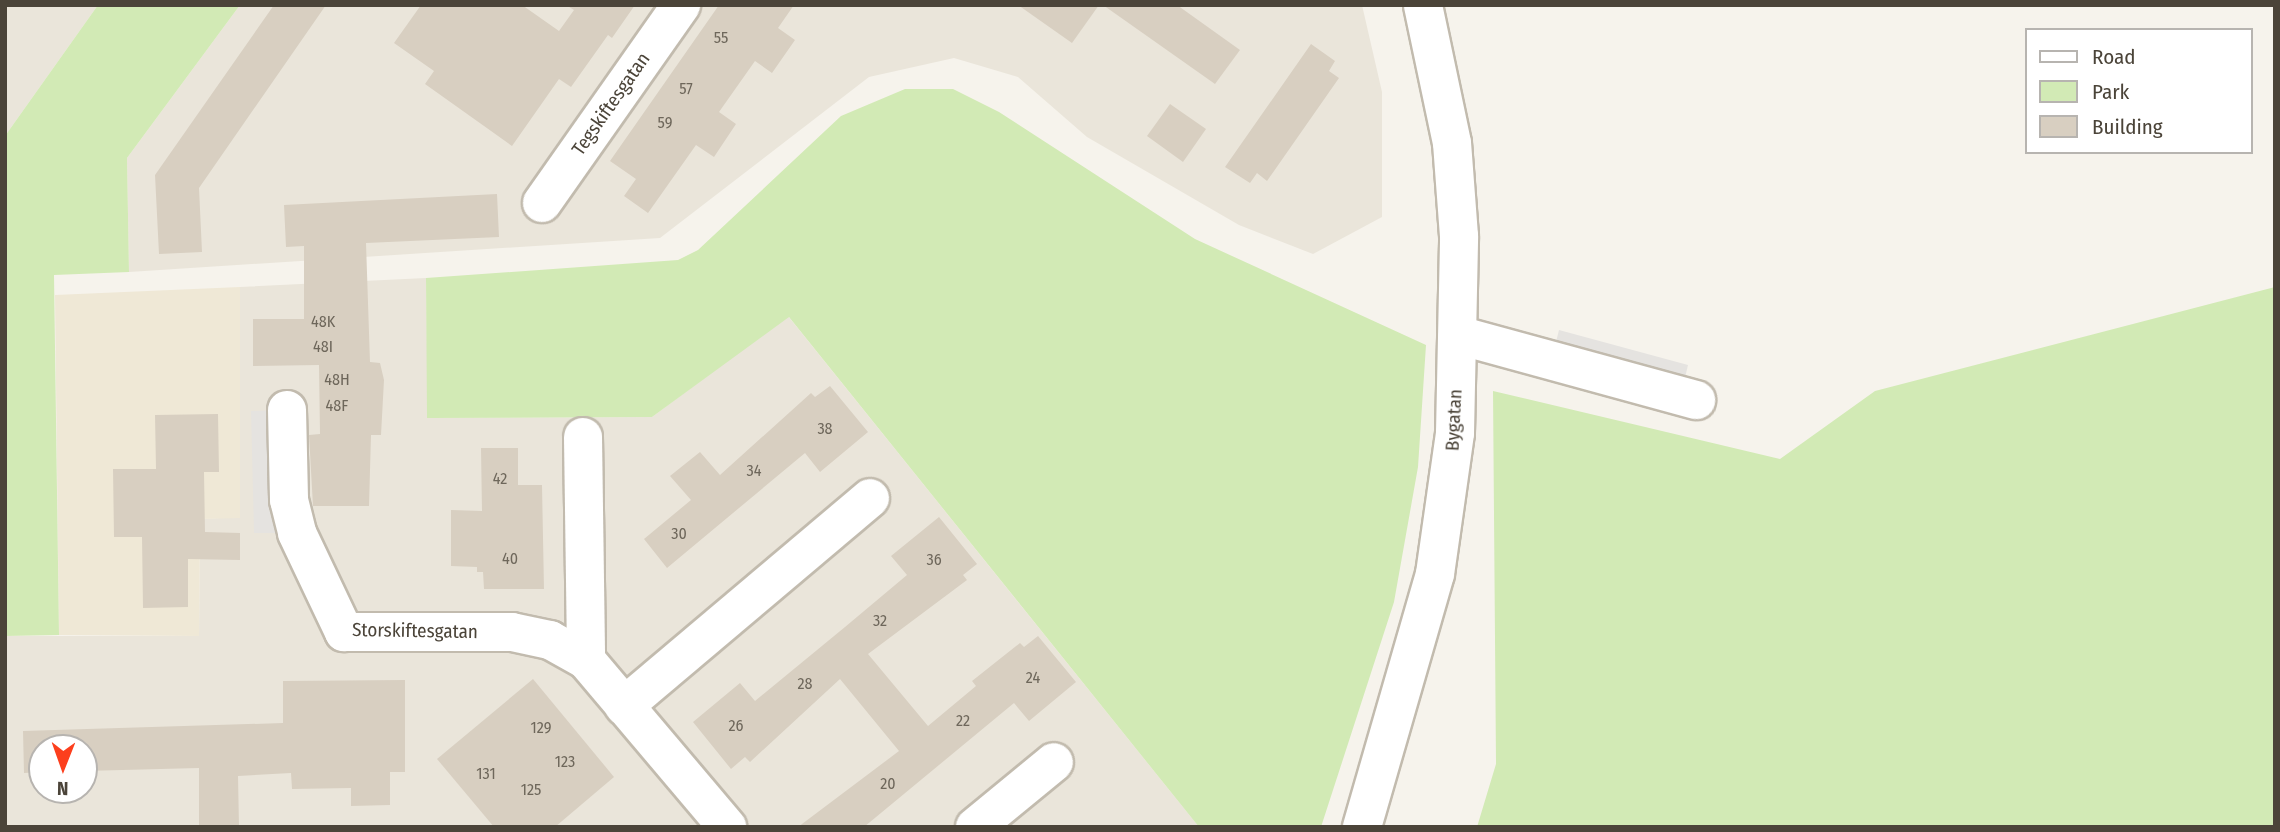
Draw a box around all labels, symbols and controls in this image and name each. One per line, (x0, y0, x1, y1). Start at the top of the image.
house number: 55 (714, 28, 728, 48)
legend (2024, 28, 2252, 154)
text: Road (2092, 44, 2136, 70)
street label: Tegskiftesgatan (567, 48, 655, 160)
house number: 57 (679, 79, 693, 99)
text: Park (2092, 79, 2129, 105)
house number: 59 (658, 113, 672, 133)
text: Building (2092, 114, 2163, 140)
house number: 48K (311, 312, 335, 332)
house number: 48I (313, 337, 333, 357)
house number: 48H (324, 370, 350, 390)
street label: Bygatan (1441, 388, 1467, 452)
house number: 48F (326, 396, 348, 416)
house number: 38 (817, 419, 833, 439)
house number: 34 (747, 461, 761, 481)
house number: 42 (493, 469, 507, 489)
house number: 30 (671, 524, 687, 544)
house number: 40 (502, 549, 518, 569)
house number: 36 (926, 550, 942, 570)
house number: 32 (873, 611, 887, 631)
street label: Storskiftesgatan (352, 619, 478, 643)
house number: 24 (1026, 668, 1040, 688)
house number: 28 (797, 674, 813, 694)
house number: 22 (956, 711, 970, 731)
house number: 26 (729, 716, 743, 736)
house number: 129 (531, 718, 551, 738)
north arrow (28, 734, 98, 804)
house number: 123 (555, 752, 575, 772)
house number: 131 (476, 764, 496, 784)
house number: 20 (880, 774, 896, 794)
text: N (57, 777, 69, 800)
house number: 125 (521, 780, 541, 800)

